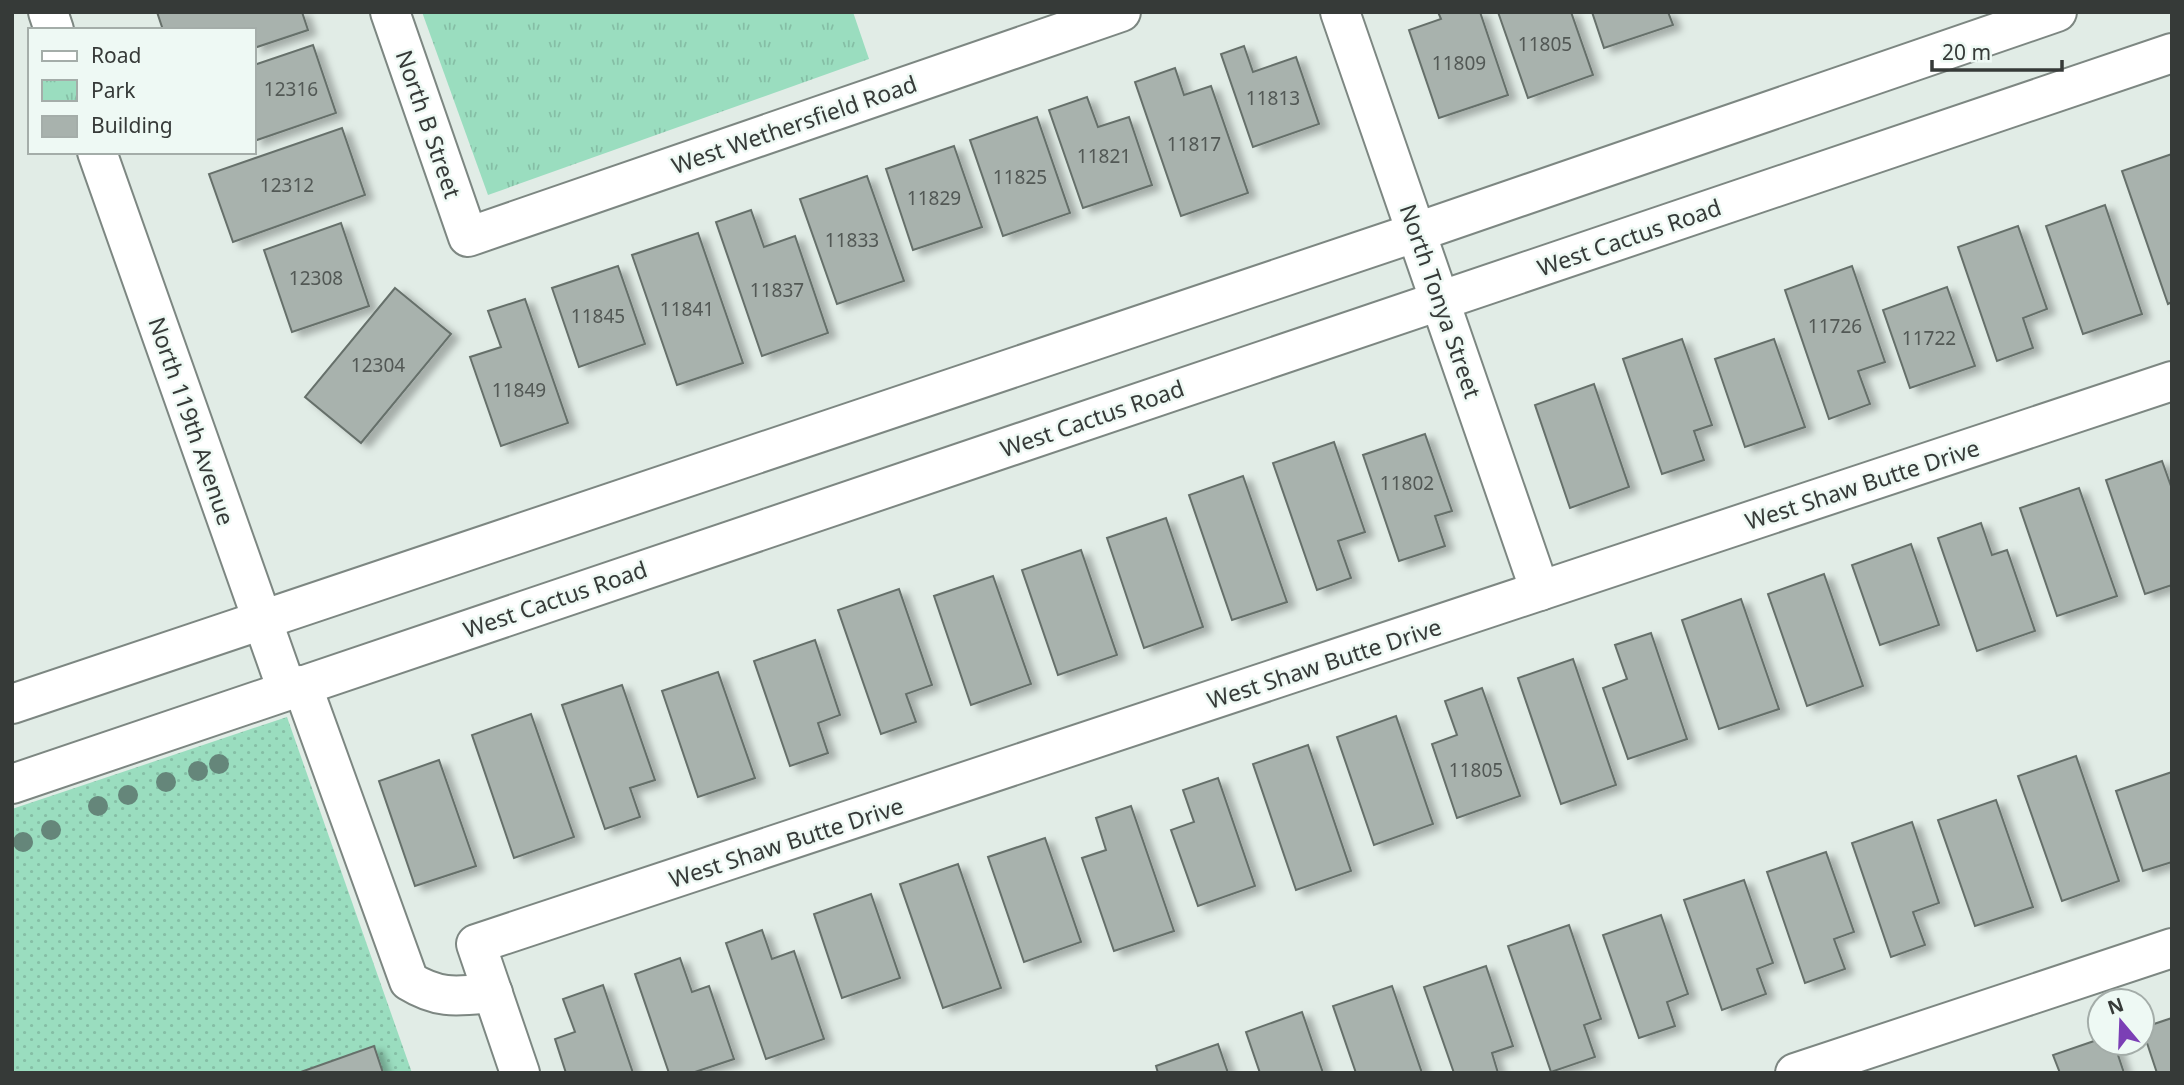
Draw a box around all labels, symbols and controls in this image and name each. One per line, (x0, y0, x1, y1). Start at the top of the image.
legend (28, 28, 256, 154)
scale bar (1932, 28, 2062, 72)
house number: 11805 (1518, 31, 1572, 57)
text: 20 m (1942, 38, 1991, 66)
text: Road (91, 41, 141, 69)
street label: North B Street (389, 46, 469, 202)
house number: 11809 (1432, 50, 1486, 76)
street label: West Wethersfield Road (667, 67, 921, 181)
text: Park (91, 76, 136, 104)
house number: 12316 (264, 76, 318, 102)
house number: 11813 (1246, 85, 1300, 111)
text: Building (91, 111, 173, 139)
house number: 11817 (1167, 131, 1221, 157)
house number: 11821 (1077, 143, 1131, 169)
house number: 11825 (993, 164, 1047, 190)
house number: 12312 (260, 172, 314, 198)
house number: 11829 (907, 185, 961, 211)
street label: West Cactus Road (1533, 191, 1725, 283)
street label: North Tonya Street (1393, 200, 1489, 402)
house number: 11833 (825, 227, 879, 253)
house number: 12308 (289, 265, 343, 291)
house number: 11837 (750, 277, 804, 303)
house number: 11841 (660, 296, 714, 322)
house number: 11845 (571, 303, 625, 329)
street label: North 119th Avenue (141, 313, 243, 529)
house number: 11726 (1808, 313, 1862, 339)
house number: 11722 (1902, 325, 1956, 351)
house number: 12304 (351, 352, 405, 378)
street label: West Cactus Road (996, 372, 1188, 464)
house number: 11849 (492, 377, 546, 403)
street label: West Shaw Butte Drive (1741, 431, 1983, 537)
house number: 11802 (1380, 470, 1434, 496)
street label: West Cactus Road (459, 553, 651, 645)
street label: West Shaw Butte Drive (1203, 610, 1445, 716)
house number: 11805 (1449, 757, 1503, 783)
street label: West Shaw Butte Drive (665, 789, 907, 895)
north arrow (2086, 987, 2156, 1057)
text: N (2104, 991, 2127, 1021)

